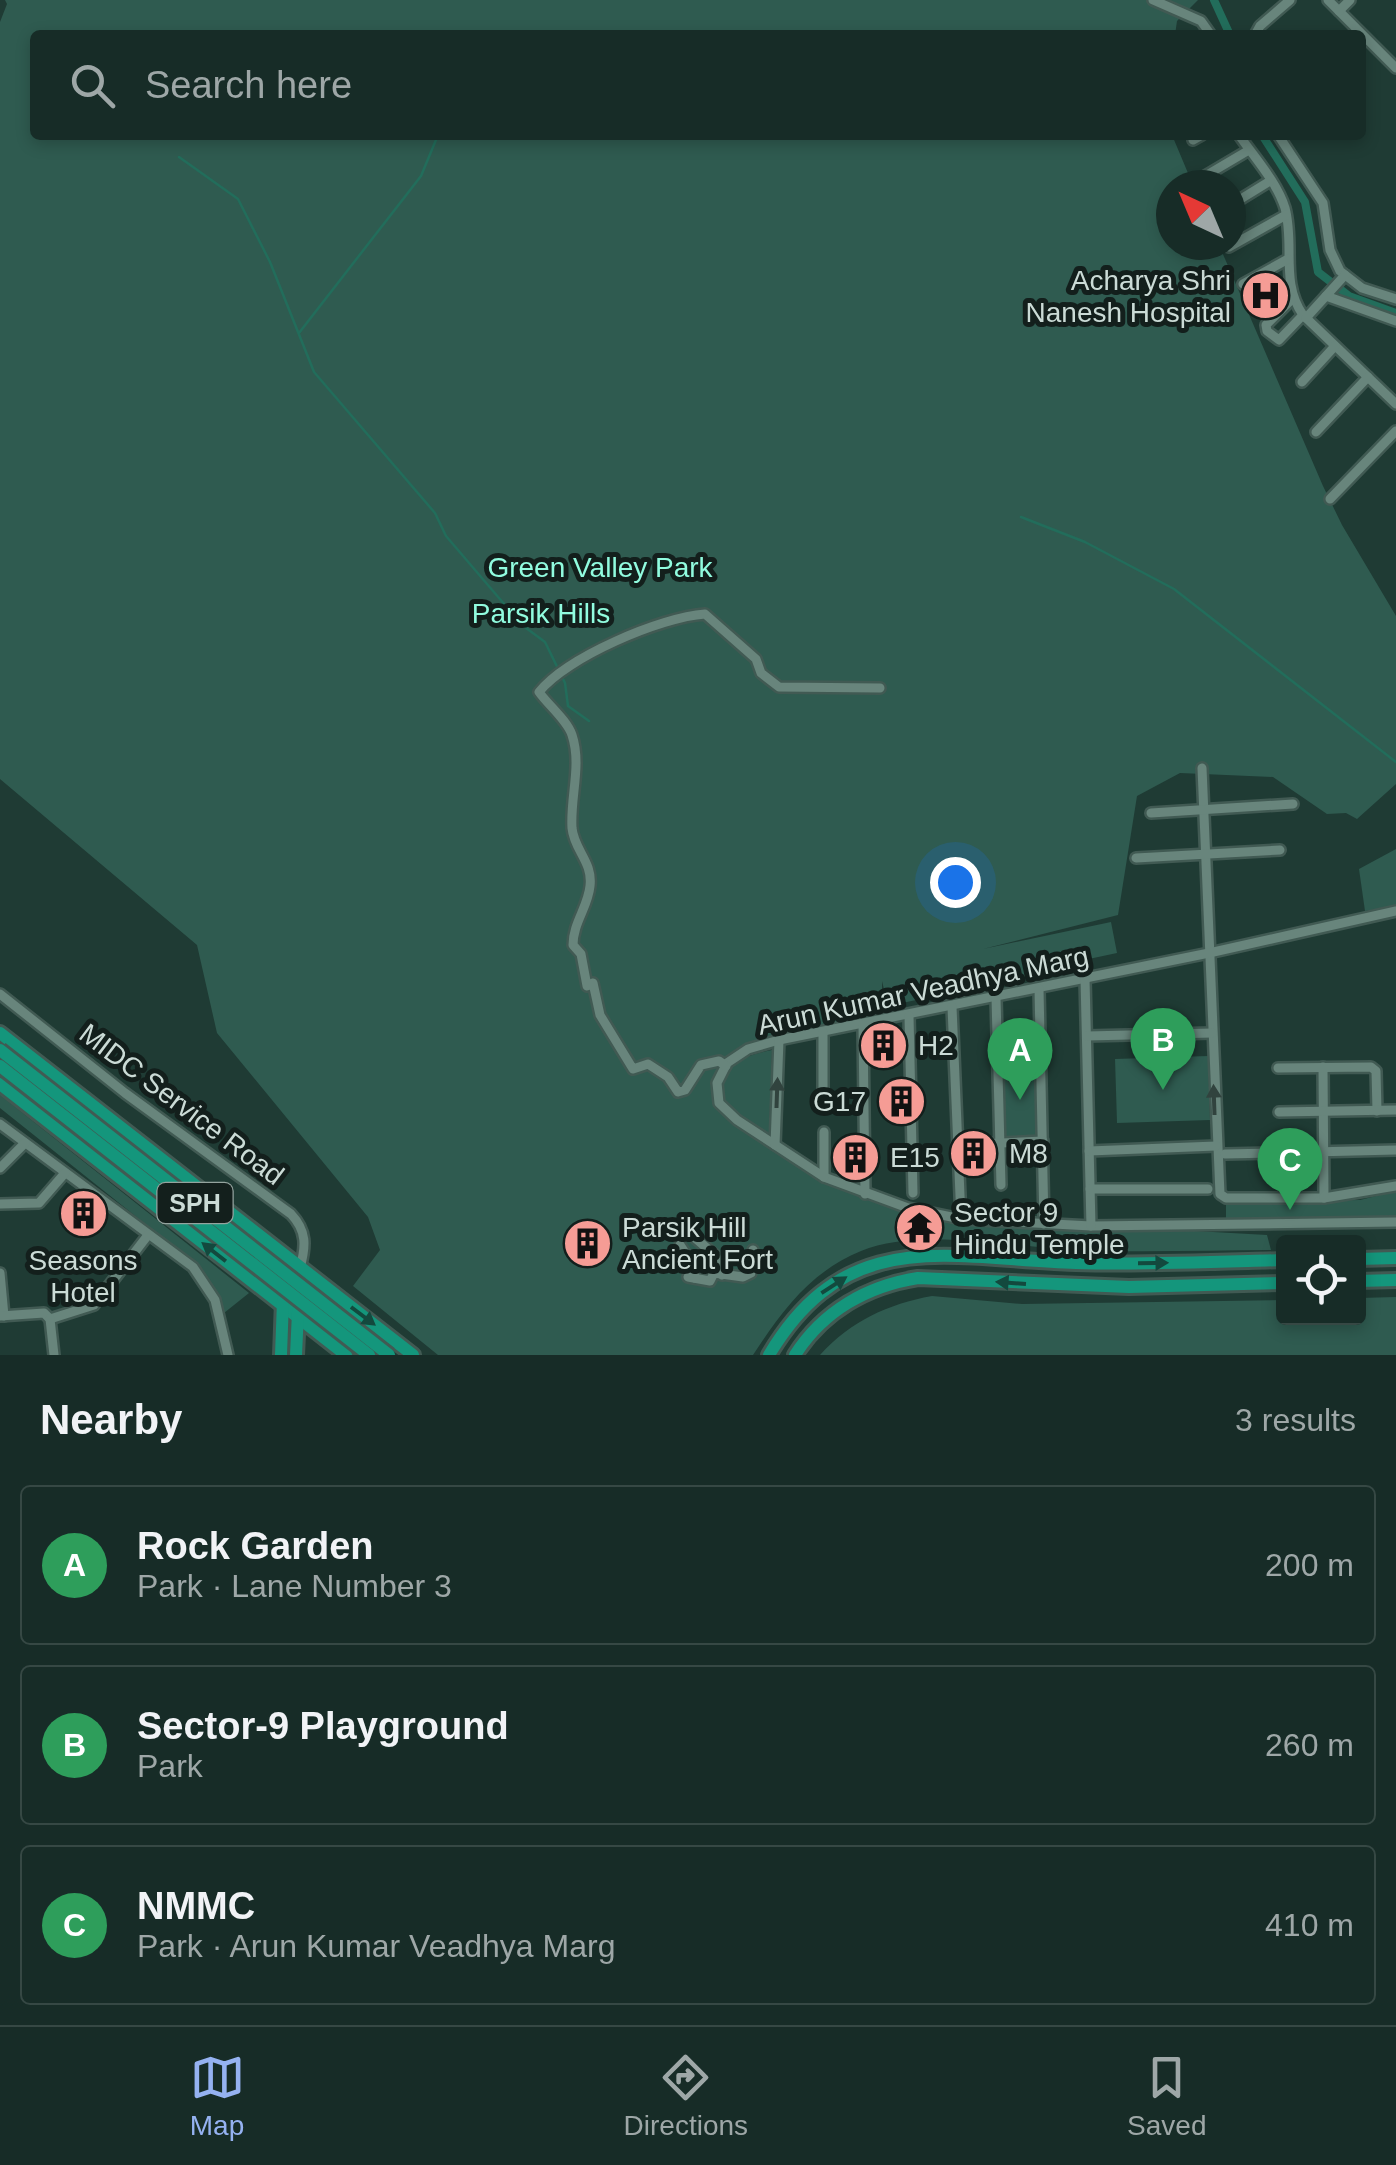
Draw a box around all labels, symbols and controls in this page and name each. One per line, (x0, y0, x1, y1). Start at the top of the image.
search box (30, 30, 1366, 140)
icon: search (65, 58, 120, 113)
text: Search here (145, 64, 352, 106)
north arrow (1156, 170, 1246, 260)
place label: Acharya Shri Nanesh Hospital (1026, 265, 1231, 328)
hospital icon: Acharya Shri Nanesh Hospital (1240, 270, 1292, 322)
park label: Green Valley Park (487, 552, 714, 583)
park label: Parsik Hills (472, 598, 610, 629)
your location (930, 857, 981, 908)
street label: Arun Kumar Veadhya Marg (755, 940, 1092, 1041)
pin: B (1130, 1008, 1196, 1090)
street label: MIDC Service Road (74, 1018, 290, 1191)
pin: A (988, 1018, 1052, 1100)
building icon: H2 (857, 1019, 909, 1071)
place label: H2 (918, 1030, 954, 1061)
building icon: G17 (875, 1075, 927, 1127)
one-way arrow (769, 1076, 785, 1108)
one-way arrow (1206, 1084, 1222, 1116)
place label: G17 (813, 1086, 866, 1117)
building icon: M8 (948, 1127, 1000, 1179)
pin: C (1258, 1128, 1322, 1210)
building icon: E15 (829, 1131, 881, 1183)
place label: M8 (1009, 1138, 1048, 1169)
place label: E15 (890, 1142, 940, 1173)
road number: SPH (158, 1183, 232, 1223)
building icon: Seasons Hotel (57, 1187, 109, 1239)
place label: Sector 9 Hindu Temple (954, 1197, 1125, 1260)
temple icon: Sector 9 Hindu Temple (893, 1202, 945, 1254)
place label: Parsik Hill Ancient Fort (622, 1212, 773, 1275)
building icon: Parsik Hill Ancient Fort (561, 1217, 613, 1269)
map controls (1276, 1235, 1366, 1325)
button: locate (1276, 1235, 1366, 1325)
one-way arrow (201, 1242, 227, 1262)
place label: Seasons Hotel (29, 1245, 137, 1308)
one-way arrow (1137, 1255, 1169, 1271)
one-way arrow (995, 1274, 1027, 1290)
one-way arrow (821, 1276, 848, 1294)
one-way arrow (350, 1305, 376, 1325)
text: Nearby (40, 1396, 182, 1443)
text: 3 results (1235, 1402, 1356, 1438)
text: Rock Garden (137, 1525, 374, 1567)
text: A (63, 1547, 86, 1583)
text: 200 m (1265, 1547, 1354, 1583)
text: Park · Lane Number 3 (137, 1568, 452, 1604)
text: Sector-9 Playground (137, 1705, 509, 1747)
text: B (63, 1727, 86, 1763)
text: 260 m (1265, 1727, 1354, 1763)
text: Park (137, 1748, 203, 1784)
text: NMMC (137, 1885, 255, 1927)
text: C (63, 1907, 86, 1943)
text: 410 m (1265, 1907, 1354, 1943)
text: Park · Arun Kumar Veadhya Marg (137, 1928, 615, 1964)
tab: Map (190, 2050, 245, 2142)
tab: Directions (624, 2050, 748, 2142)
tab: Saved (1127, 2050, 1206, 2142)

